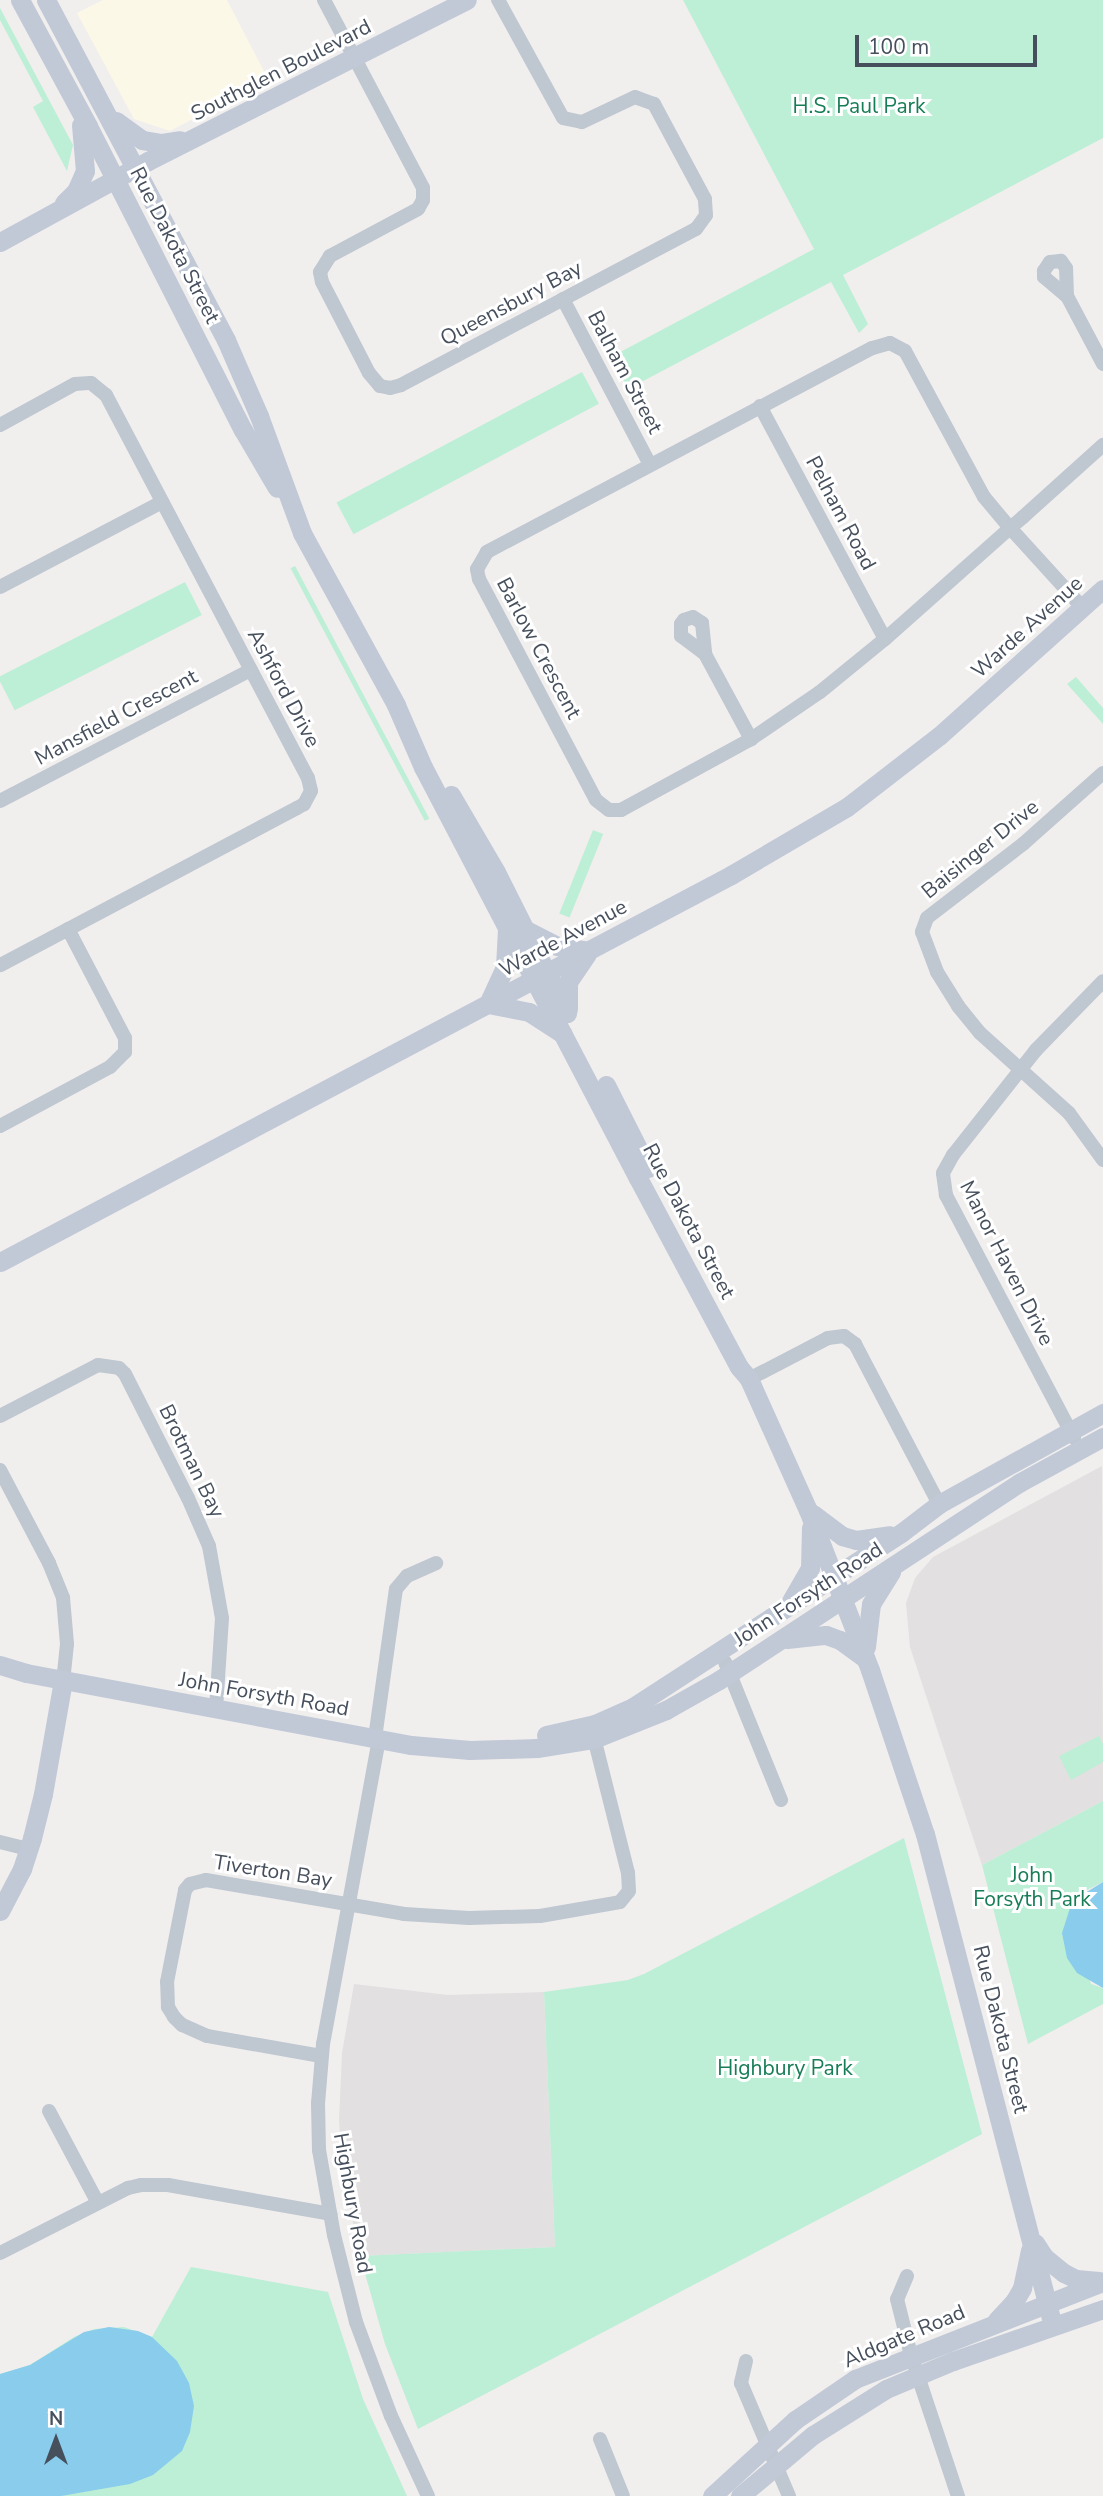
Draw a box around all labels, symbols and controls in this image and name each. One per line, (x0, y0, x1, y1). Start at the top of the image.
street label: Southglen Boulevard (187, 14, 375, 126)
scale bar (858, 21, 1040, 65)
text: 100 m (868, 33, 929, 61)
park label: H.S. Paul Park (792, 93, 926, 119)
street label: Rue Dakota Street (125, 163, 225, 327)
street label: Queensbury Bay (436, 255, 586, 351)
street label: Balham Street (582, 306, 668, 438)
street label: Pelham Road (800, 452, 882, 574)
street label: Warde Avenue (966, 571, 1088, 683)
street label: Barlow Crescent (491, 573, 587, 723)
street label: Ashford Drive (242, 625, 326, 751)
street label: Mansfield Crescent (30, 663, 202, 771)
street label: Baisinger Drive (916, 794, 1044, 904)
street label: Warde Avenue (495, 894, 631, 982)
street label: Rue Dakota Street (637, 1139, 741, 1303)
street label: Manor Haven Drive (955, 1176, 1059, 1350)
street label: Brotman Bay (154, 1400, 230, 1522)
street label: John Forsyth Road (729, 1536, 887, 1652)
street label: John Forsyth Road (177, 1667, 351, 1721)
street label: Tiverton Bay (212, 1849, 334, 1893)
park label: John Forsyth Park (973, 1862, 1091, 1912)
street label: Rue Dakota Street (968, 1942, 1034, 2116)
park label: Highbury Park (717, 2055, 853, 2081)
street label: Highbury Road (328, 2131, 378, 2275)
street label: Aldgate Road (839, 2299, 969, 2373)
north arrow (21, 2405, 91, 2475)
text: N (49, 2406, 63, 2432)

